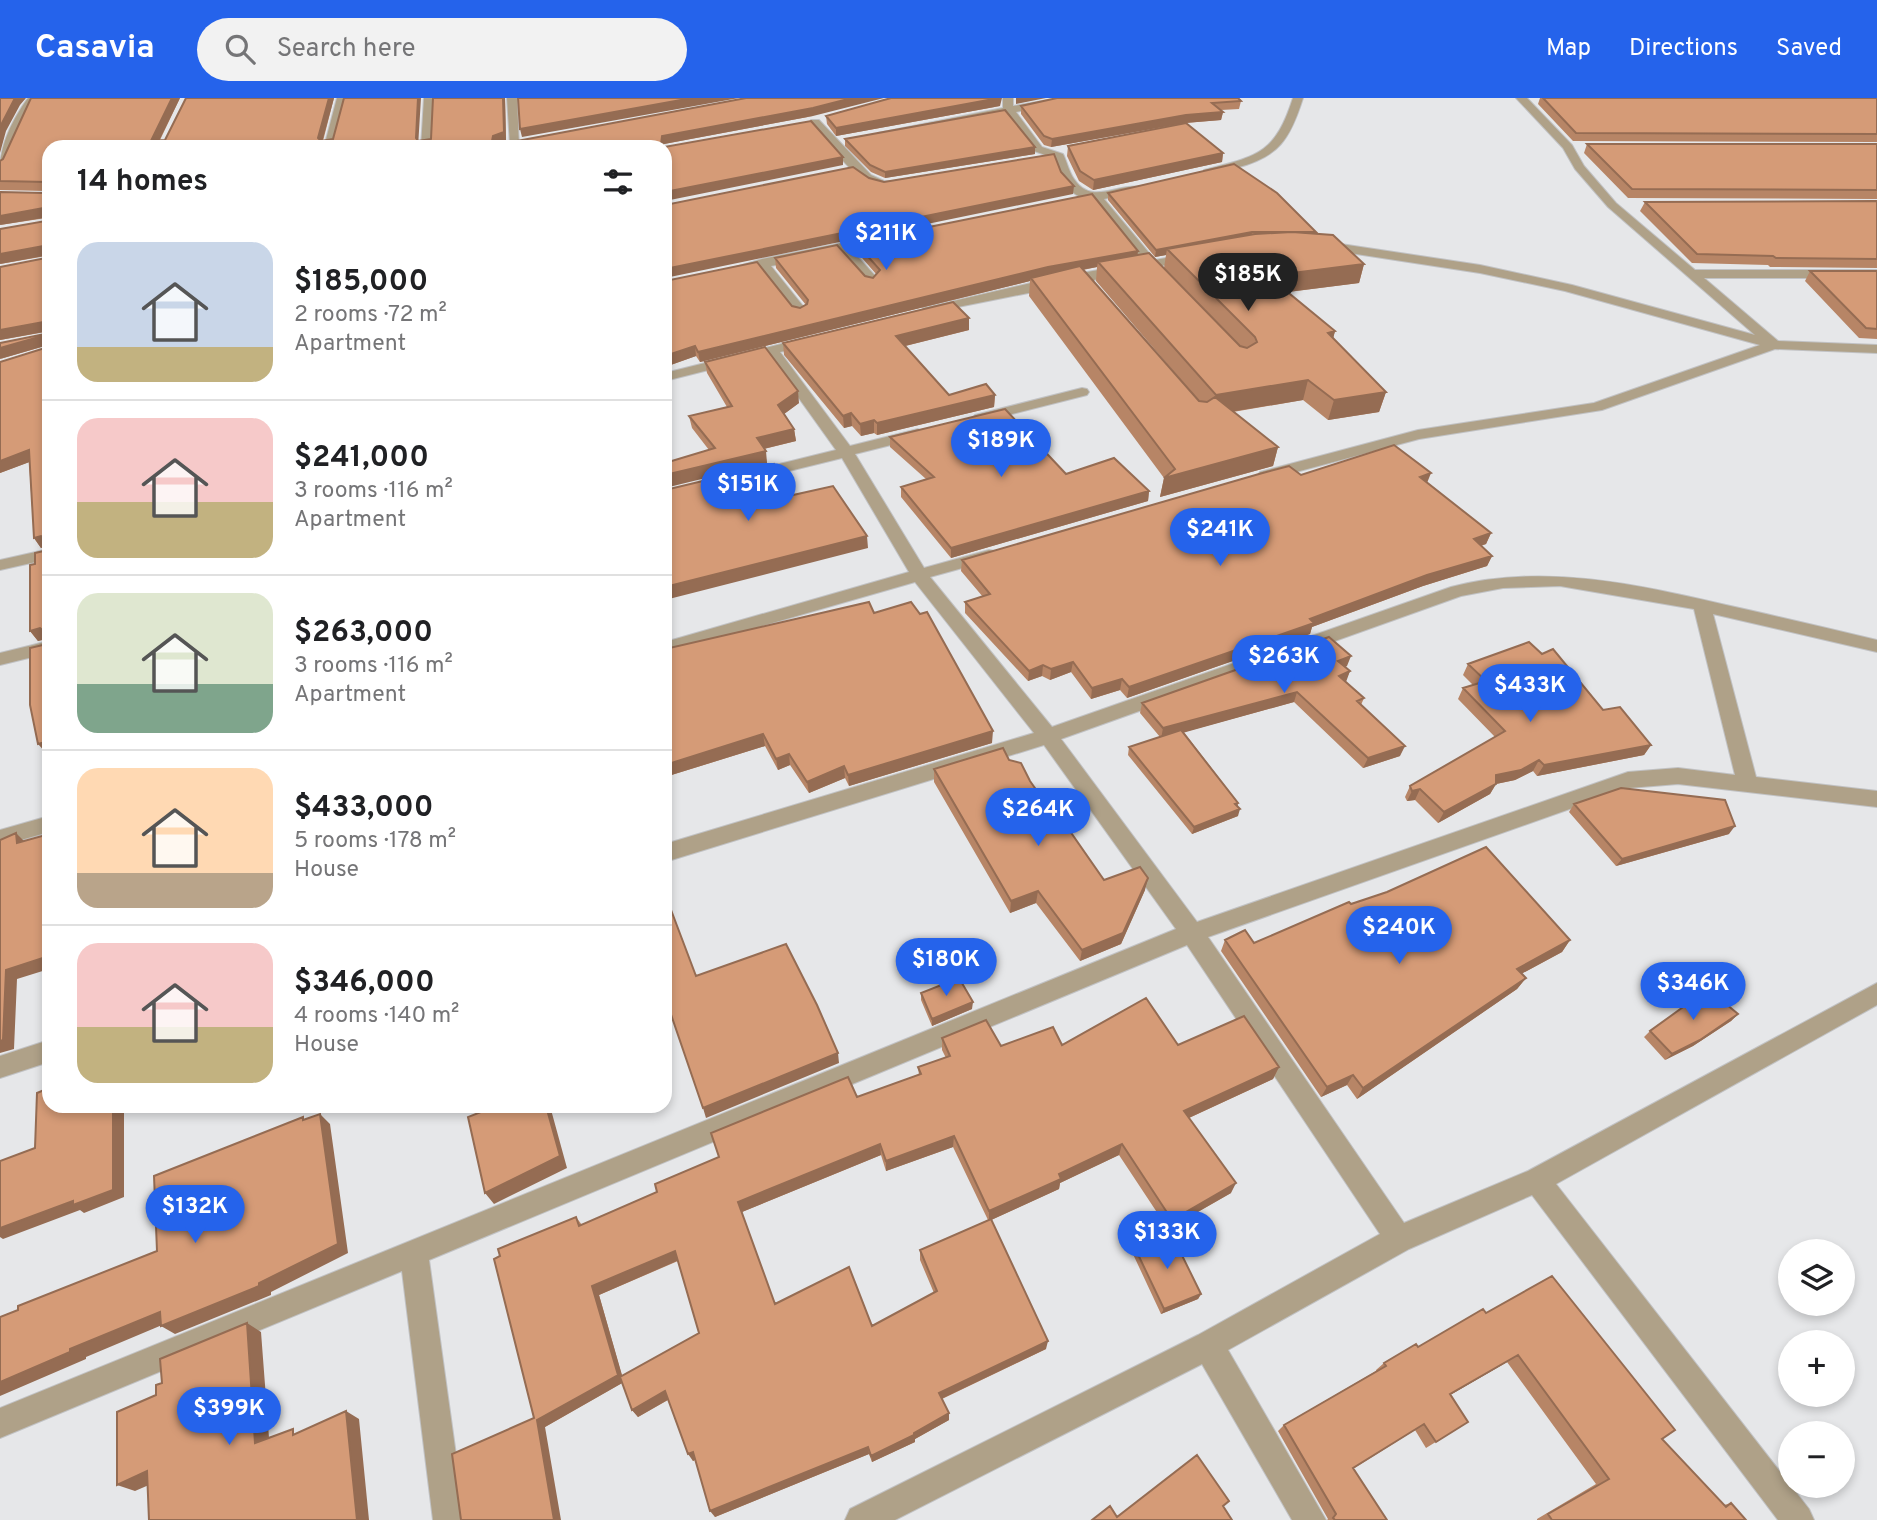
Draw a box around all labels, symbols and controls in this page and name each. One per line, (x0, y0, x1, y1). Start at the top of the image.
search box (197, 18, 687, 81)
text: Casavia (35, 28, 155, 70)
icon: search (221, 30, 259, 68)
text: Search here (277, 33, 416, 66)
text: Map (1546, 34, 1591, 64)
text: Directions (1629, 34, 1738, 64)
text: Saved (1776, 34, 1842, 64)
icon: filters (599, 163, 637, 201)
text: 14 homes (77, 164, 208, 201)
pin: $211K (837, 212, 935, 272)
text: $211K (855, 220, 917, 249)
pin: $185K (1199, 254, 1297, 313)
text: $185K (1214, 261, 1282, 290)
text: $185,000 (294, 264, 428, 301)
icon: home (133, 270, 217, 354)
text: 2 rooms · 72 m² (294, 301, 447, 330)
text: Apartment (294, 330, 406, 359)
pin: $189K (952, 420, 1050, 479)
text: $189K (967, 427, 1035, 456)
text: $241,000 (294, 440, 429, 477)
icon: home (133, 446, 217, 530)
pin: $151K (699, 464, 797, 523)
text: $151K (717, 471, 779, 500)
text: 3 rooms · 116 m² (294, 477, 453, 506)
text: Apartment (294, 506, 406, 535)
pin: $241K (1171, 508, 1269, 568)
text: $241K (1186, 516, 1254, 545)
text: $263,000 (294, 615, 433, 652)
icon: home (133, 621, 217, 705)
pin: $263K (1235, 636, 1333, 695)
text: $263K (1248, 643, 1320, 672)
text: 3 rooms · 116 m² (294, 652, 453, 681)
pin: $433K (1481, 664, 1579, 724)
text: $433K (1494, 672, 1566, 701)
text: Apartment (294, 681, 406, 710)
pin: $264K (989, 788, 1087, 848)
text: $433,000 (294, 790, 434, 827)
icon: home (133, 796, 217, 880)
text: $264K (1001, 796, 1075, 825)
text: 5 rooms · 178 m² (294, 827, 456, 856)
text: House (294, 856, 359, 885)
pin: $240K (1350, 906, 1448, 966)
text: $240K (1362, 914, 1436, 943)
pin: $180K (897, 939, 995, 998)
text: $180K (912, 946, 980, 975)
pin: $346K (1644, 962, 1742, 1022)
text: $346,000 (294, 965, 435, 1002)
text: $346K (1657, 970, 1729, 999)
icon: home (133, 971, 217, 1055)
text: 4 rooms · 140 m² (294, 1002, 459, 1031)
text: House (294, 1031, 359, 1060)
pin: $132K (146, 1186, 244, 1245)
text: $132K (162, 1193, 228, 1222)
pin: $133K (1118, 1212, 1216, 1271)
text: $133K (1134, 1219, 1200, 1248)
map controls (1778, 1239, 1855, 1498)
button: layers (1778, 1239, 1855, 1316)
button: + (1778, 1330, 1855, 1407)
pin: $399K (180, 1388, 278, 1447)
text: $399K (193, 1395, 265, 1424)
button: − (1778, 1421, 1855, 1498)

